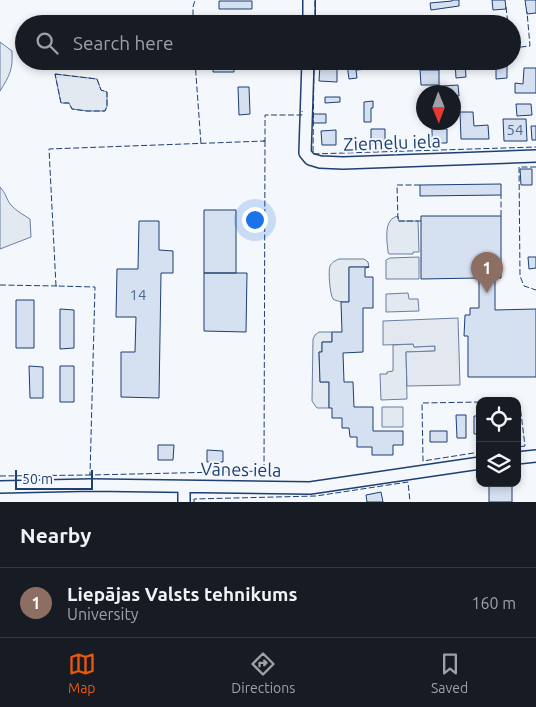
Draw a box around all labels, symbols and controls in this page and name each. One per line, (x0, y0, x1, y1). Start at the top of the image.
search box (15, 15, 521, 70)
icon: search (33, 29, 61, 57)
text: Search here (73, 32, 173, 54)
north arrow (416, 85, 461, 130)
house number: 54 (507, 121, 523, 138)
street label: Ziemeļu iela (343, 130, 441, 154)
your location (242, 207, 268, 233)
pin: 1 (471, 252, 503, 293)
house number: 14 (130, 286, 146, 303)
map controls (476, 397, 521, 487)
button: locate (476, 397, 521, 442)
button: layers (476, 442, 521, 487)
street label: Vānes iela (200, 458, 282, 480)
scale bar (15, 467, 92, 490)
text: 50 m (22, 471, 53, 487)
text: Nearby (20, 523, 91, 547)
text: Liepājas Valsts tehnikums (67, 583, 297, 605)
text: 1 (31, 594, 41, 612)
text: 160 m (471, 594, 516, 612)
text: University (67, 605, 138, 623)
tab: Map (68, 650, 96, 696)
tab: Directions (231, 650, 295, 696)
tab: Saved (431, 650, 468, 696)

